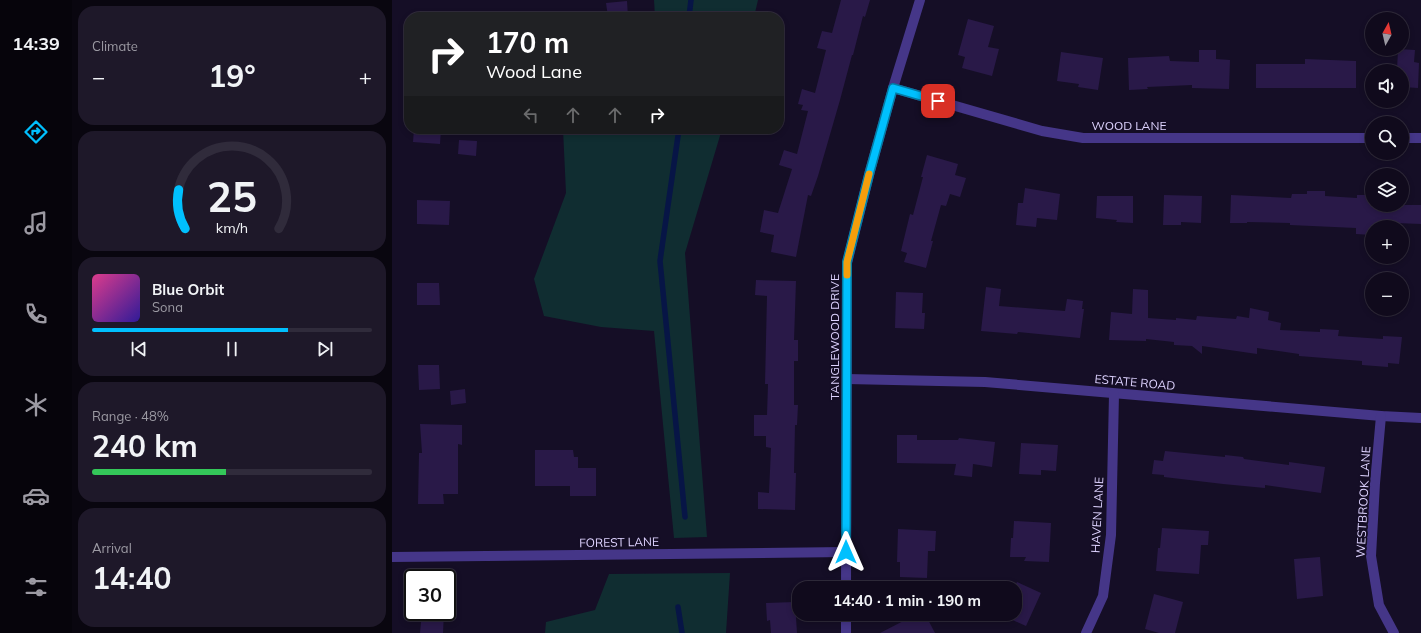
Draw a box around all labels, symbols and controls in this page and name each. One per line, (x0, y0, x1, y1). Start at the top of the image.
north arrow (1365, 12, 1409, 56)
map controls (1365, 12, 1409, 316)
text: 170 m (486, 25, 569, 60)
icon: right (420, 28, 472, 80)
text: 14:39 (12, 32, 60, 55)
text: Climate (92, 38, 138, 54)
text: 19° (208, 57, 256, 95)
text: Wood Lane (486, 60, 582, 83)
text: − (92, 63, 105, 91)
text: + (359, 63, 372, 91)
button: sound (1365, 64, 1409, 108)
pin (921, 84, 955, 118)
icon: arrive (927, 90, 949, 112)
icon: left (520, 104, 542, 126)
icon: ahead (562, 104, 584, 126)
icon: ahead (604, 104, 626, 126)
icon: right (646, 104, 668, 126)
button: search (1365, 116, 1409, 160)
icon: directions (22, 118, 50, 146)
street label: WOOD LANE (1092, 118, 1166, 133)
button: layers (1365, 168, 1409, 212)
text: 25 (207, 170, 257, 222)
icon: music (22, 209, 50, 237)
text: km/h (216, 219, 248, 237)
button: + (1365, 220, 1409, 264)
button: − (1365, 272, 1409, 316)
street label: TANGLEWOOD DRIVE (827, 274, 842, 400)
text: Blue Orbit (152, 280, 224, 299)
text: Sona (152, 299, 183, 315)
icon: phone (22, 300, 50, 328)
icon: previous (128, 338, 150, 360)
icon: pause (221, 338, 243, 360)
icon: next (314, 338, 336, 360)
street label: ESTATE ROAD (1094, 371, 1176, 393)
icon: climate (22, 391, 50, 419)
text: Range · 48% (92, 408, 169, 424)
text: 240 km (92, 427, 198, 465)
street label: WESTBROOK LANE (1353, 446, 1373, 558)
street label: HAVEN LANE (1088, 477, 1106, 553)
icon: car (22, 482, 50, 510)
position arrow (825, 531, 867, 573)
street label: FOREST LANE (579, 534, 659, 550)
text: Arrival (92, 540, 132, 556)
text: 14:40 (92, 559, 171, 597)
speed limit sign: 30 (404, 569, 456, 621)
icon: filters (22, 573, 50, 601)
text: 14:40 · 1 min · 190 m (833, 591, 981, 610)

